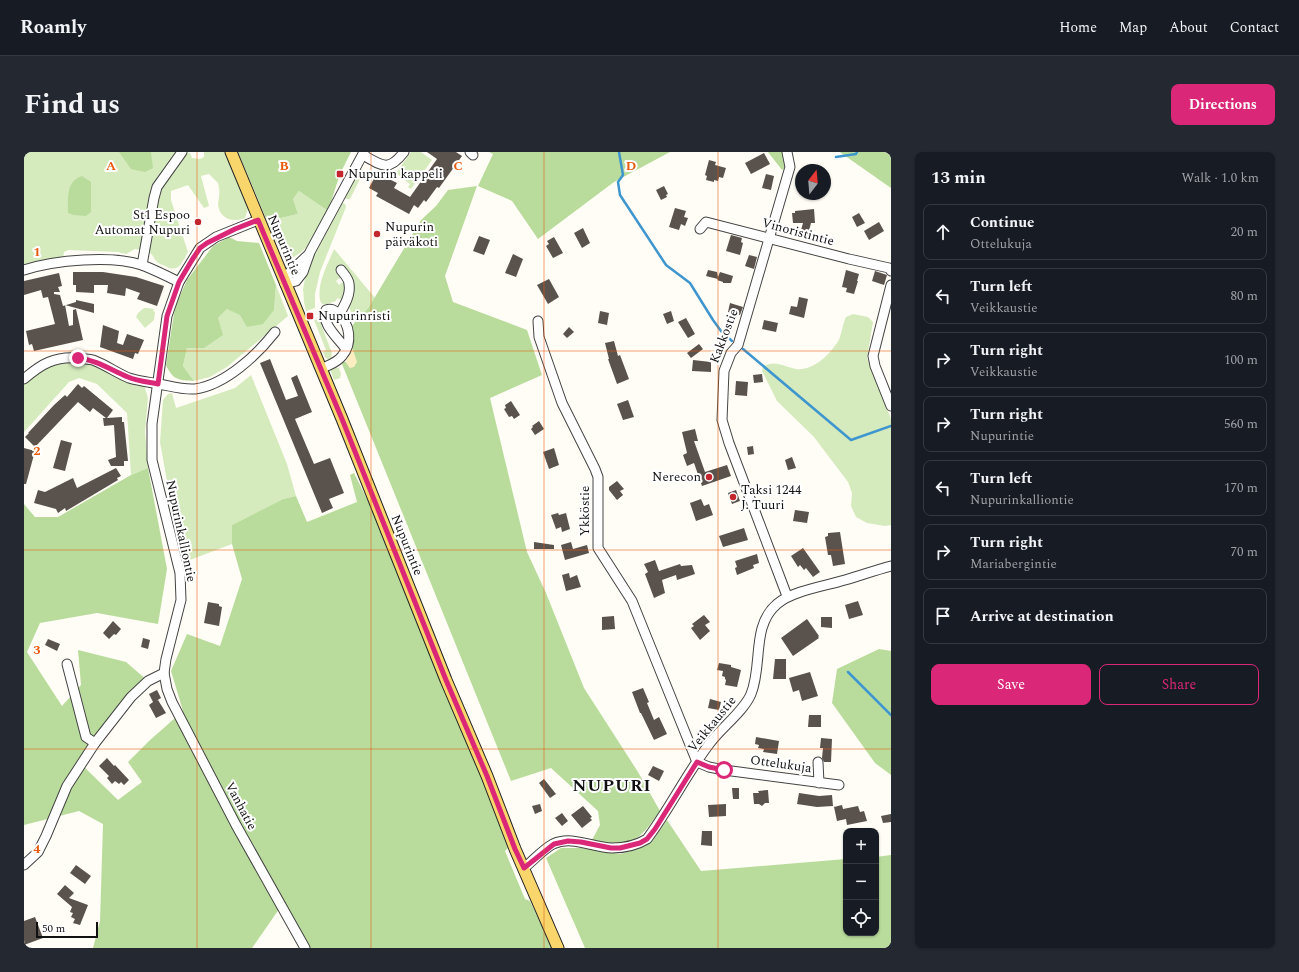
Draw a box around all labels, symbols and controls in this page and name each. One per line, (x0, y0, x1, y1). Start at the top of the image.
text: Roamly (20, 13, 86, 42)
text: Home (1059, 17, 1097, 38)
text: Map (1119, 17, 1147, 38)
text: About (1169, 17, 1208, 38)
text: Contact (1230, 17, 1279, 38)
text: Find us (24, 83, 120, 126)
button: Directions (1171, 84, 1275, 125)
text: A (106, 156, 116, 176)
text: B (279, 156, 289, 176)
text: C (453, 156, 463, 176)
text: D (626, 156, 636, 176)
place label: Nupurin kappeli (348, 164, 443, 184)
north arrow (795, 164, 831, 200)
text: 13 min (931, 165, 986, 191)
text: Walk · 1.0 km (1181, 168, 1259, 188)
marker: Nupurin kappeli (335, 169, 345, 179)
place label: St1 Espoo Automat Nupuri (95, 205, 190, 240)
text: Continue (970, 211, 1035, 234)
street label: Nupurintie (262, 212, 306, 278)
street label: Vinoristintie (760, 213, 836, 251)
marker: St1 Espoo Automat Nupuri (193, 217, 203, 227)
place label: Nupurin päiväkoti (385, 217, 438, 252)
icon: ahead (932, 221, 954, 243)
text: 20 m (1231, 222, 1258, 242)
marker: Nupurin päiväkoti (372, 229, 382, 239)
text: Ottelukuja (970, 234, 1032, 254)
text: 1 (33, 242, 41, 262)
text: Turn left (970, 275, 1032, 298)
icon: left (932, 285, 954, 307)
text: 80 m (1231, 286, 1258, 306)
text: Veikkaustie (970, 298, 1038, 318)
place label: Nupurinristi (318, 306, 391, 326)
street label: Kakkostie (704, 306, 744, 366)
marker: Nupurinristi (305, 311, 315, 321)
text: Turn right (970, 339, 1043, 362)
route end (69, 349, 87, 367)
icon: right (932, 349, 954, 371)
text: 100 m (1224, 350, 1258, 370)
text: Veikkaustie (970, 362, 1038, 382)
text: Turn right (970, 403, 1043, 426)
icon: right (932, 413, 954, 435)
text: 560 m (1224, 414, 1258, 434)
text: Nupurintie (970, 426, 1034, 446)
text: 2 (33, 441, 41, 461)
place label: Nerecon (652, 467, 701, 487)
text: Turn left (970, 467, 1032, 490)
marker: Nerecon (704, 472, 714, 482)
icon: left (932, 477, 954, 499)
street label: Nupurinkalliontie (160, 478, 202, 584)
text: 170 m (1224, 478, 1258, 498)
place label: Taksi 1244 J. Tuuri (741, 480, 802, 515)
street label: Ykköstie (575, 486, 595, 536)
text: Nupurinkalliontie (970, 490, 1074, 510)
marker: Taksi 1244 J. Tuuri (728, 492, 738, 502)
street label: Nupurintie (386, 512, 428, 578)
text: Turn right (970, 531, 1043, 554)
icon: right (932, 541, 954, 563)
text: 70 m (1231, 542, 1258, 562)
text: Mariabergintie (970, 554, 1057, 574)
icon: arrive (932, 605, 954, 627)
text: Arrive at destination (970, 605, 1114, 628)
text: 3 (33, 640, 41, 660)
button: Save (931, 664, 1091, 705)
button: Share (1099, 664, 1259, 705)
street label: Veikkaustie (683, 691, 741, 757)
street label: Ottelukuja (749, 750, 814, 778)
route start (715, 761, 733, 779)
district label: NUPURI (572, 773, 652, 799)
street label: Vanhatie (220, 778, 262, 834)
map controls (843, 828, 879, 936)
button: + (843, 828, 879, 864)
text: 4 (33, 839, 41, 859)
button: − (843, 864, 879, 900)
button: locate (843, 900, 879, 936)
scale bar (36, 920, 98, 939)
text: 50 m (42, 920, 65, 937)

